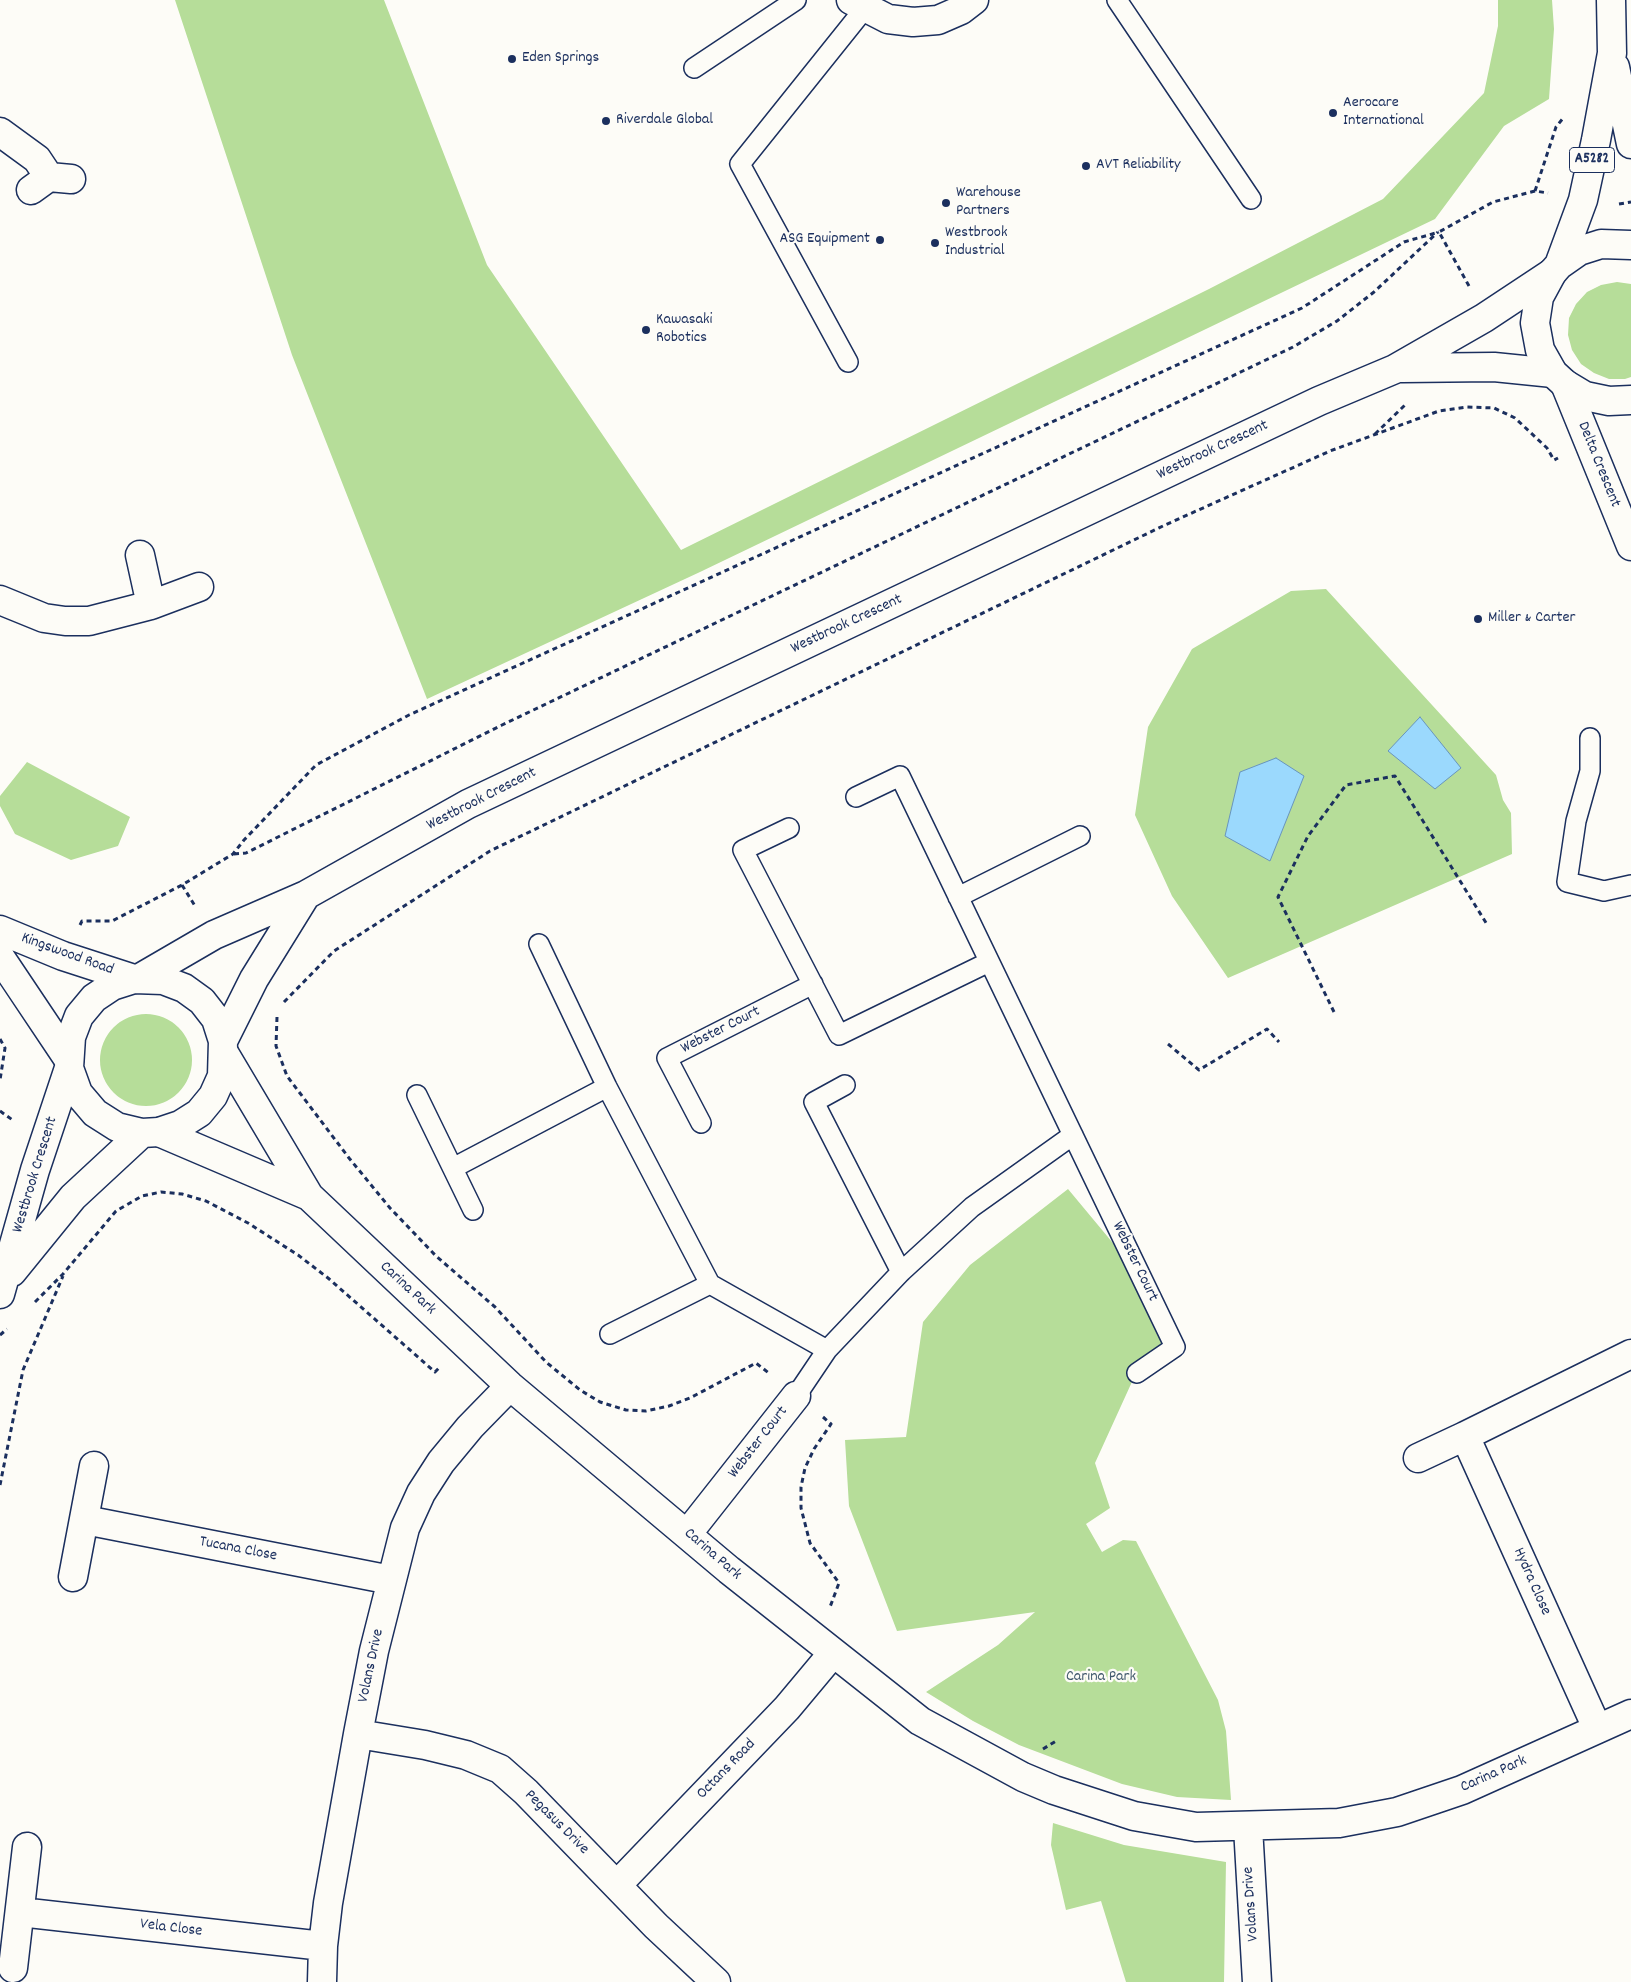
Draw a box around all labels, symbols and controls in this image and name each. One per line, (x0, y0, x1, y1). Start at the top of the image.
place label: Eden Springs (522, 49, 599, 69)
marker: Eden Springs (506, 53, 518, 65)
place label: Aerocare International (1343, 94, 1424, 132)
marker: Aerocare International (1327, 107, 1339, 119)
place label: Riverdale Global (616, 111, 713, 131)
marker: Riverdale Global (600, 115, 612, 127)
road number: A5282 (1570, 148, 1614, 172)
place label: AVT Reliability (1096, 156, 1181, 176)
marker: AVT Reliability (1080, 160, 1092, 172)
place label: Warehouse Partners (956, 184, 1021, 222)
marker: Warehouse Partners (940, 197, 952, 209)
place label: Westbrook Industrial (945, 224, 1008, 262)
place label: ASG Equipment (780, 230, 870, 250)
marker: ASG Equipment (874, 234, 886, 246)
marker: Westbrook Industrial (929, 237, 941, 249)
place label: Kawasaki Robotics (656, 311, 712, 349)
marker: Kawasaki Robotics (640, 324, 652, 336)
street label: Westbrook Crescent (1154, 417, 1272, 485)
street label: Delta Crescent (1572, 419, 1624, 511)
street label: Westbrook Crescent (788, 591, 906, 659)
place label: Miller & Carter (1488, 609, 1575, 629)
marker: Miller & Carter (1472, 613, 1484, 625)
street label: Westbrook Crescent (424, 764, 540, 836)
street label: Kingswood Road (18, 929, 116, 981)
street label: Webster Court (678, 1003, 764, 1059)
street label: Westbrook Crescent (9, 1115, 63, 1235)
street label: Webster Court (1106, 1219, 1162, 1305)
street label: Carina Park (375, 1258, 439, 1320)
street label: Webster Court (725, 1403, 793, 1483)
street label: Carina Park (679, 1525, 745, 1585)
street label: Tucana Close (198, 1533, 278, 1567)
street label: Hydra Close (1508, 1545, 1554, 1619)
street label: Volans Drive (355, 1627, 389, 1705)
park label: Carina Park (1066, 1668, 1136, 1688)
street label: Octans Road (693, 1736, 761, 1804)
street label: Carina Park (1458, 1752, 1530, 1798)
street label: Pegasus Drive (520, 1787, 592, 1859)
street label: Volans Drive (1240, 1866, 1264, 1942)
street label: Vela Close (139, 1916, 203, 1942)

